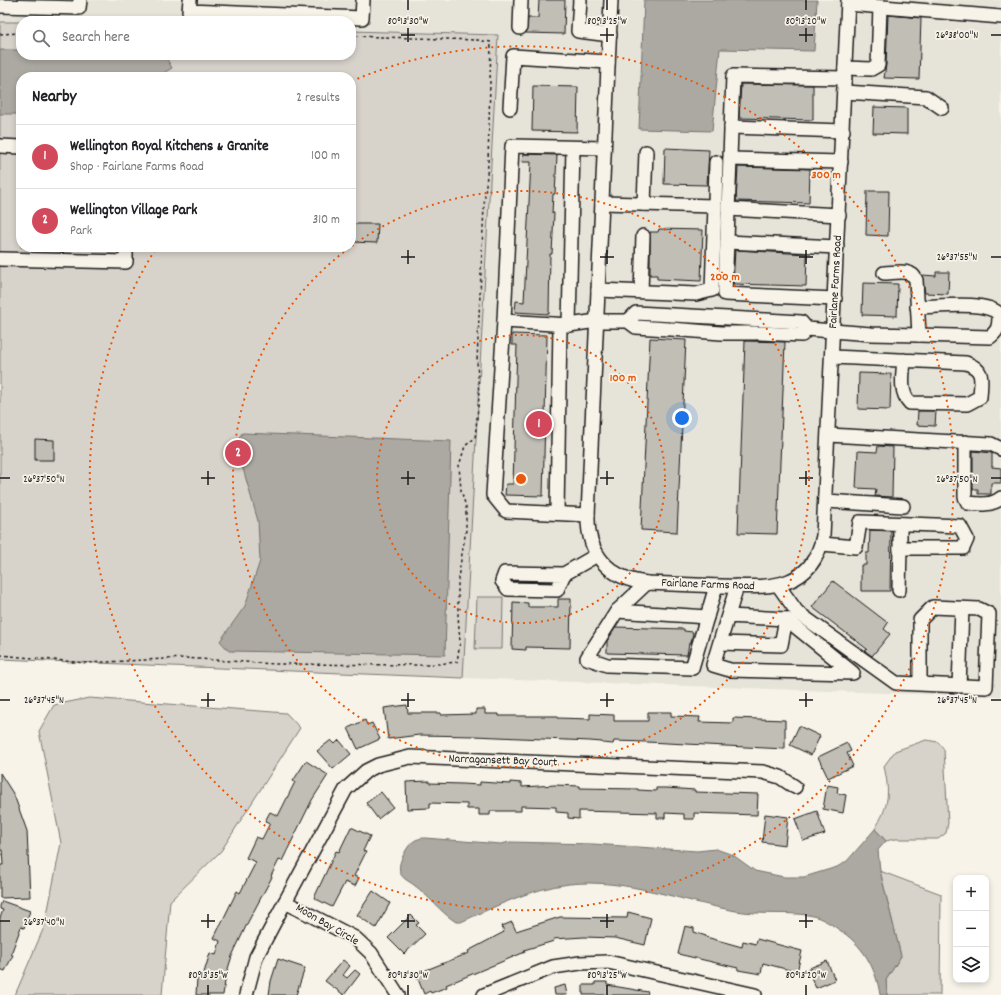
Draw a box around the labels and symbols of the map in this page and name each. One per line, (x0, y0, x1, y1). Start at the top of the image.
text: 80°13'30"W (388, 15, 428, 29)
text: 80°13'25"W (587, 15, 627, 29)
text: 80°13'20"W (786, 15, 826, 29)
text: 26°38'00"N (936, 29, 978, 43)
text: 300 m (811, 167, 841, 184)
street label: Fairlane Farms Road (825, 235, 847, 329)
text: 26°37'55"N (937, 251, 977, 265)
text: 200 m (710, 269, 740, 286)
text: 100 m (610, 370, 636, 387)
your location (672, 408, 692, 428)
pin: 1 (526, 409, 552, 439)
pin: 2 (225, 438, 251, 468)
centre of rings (514, 472, 528, 486)
text: 26°37'50"N (23, 473, 65, 487)
text: 26°37'50"N (936, 473, 978, 487)
street label: Fairlane Farms Road (661, 575, 755, 595)
text: 26°37'45"N (24, 694, 64, 708)
text: 26°37'45"N (937, 694, 977, 708)
street label: Narragansett Bay Court (448, 751, 558, 771)
street label: Moon Bay Circle (292, 900, 362, 950)
text: 26°37'40"N (24, 916, 64, 930)
text: 80°13'35"W (188, 969, 228, 983)
text: 80°13'30"W (388, 969, 428, 983)
text: 80°13'25"W (587, 969, 627, 983)
text: 80°13'20"W (786, 969, 826, 983)

